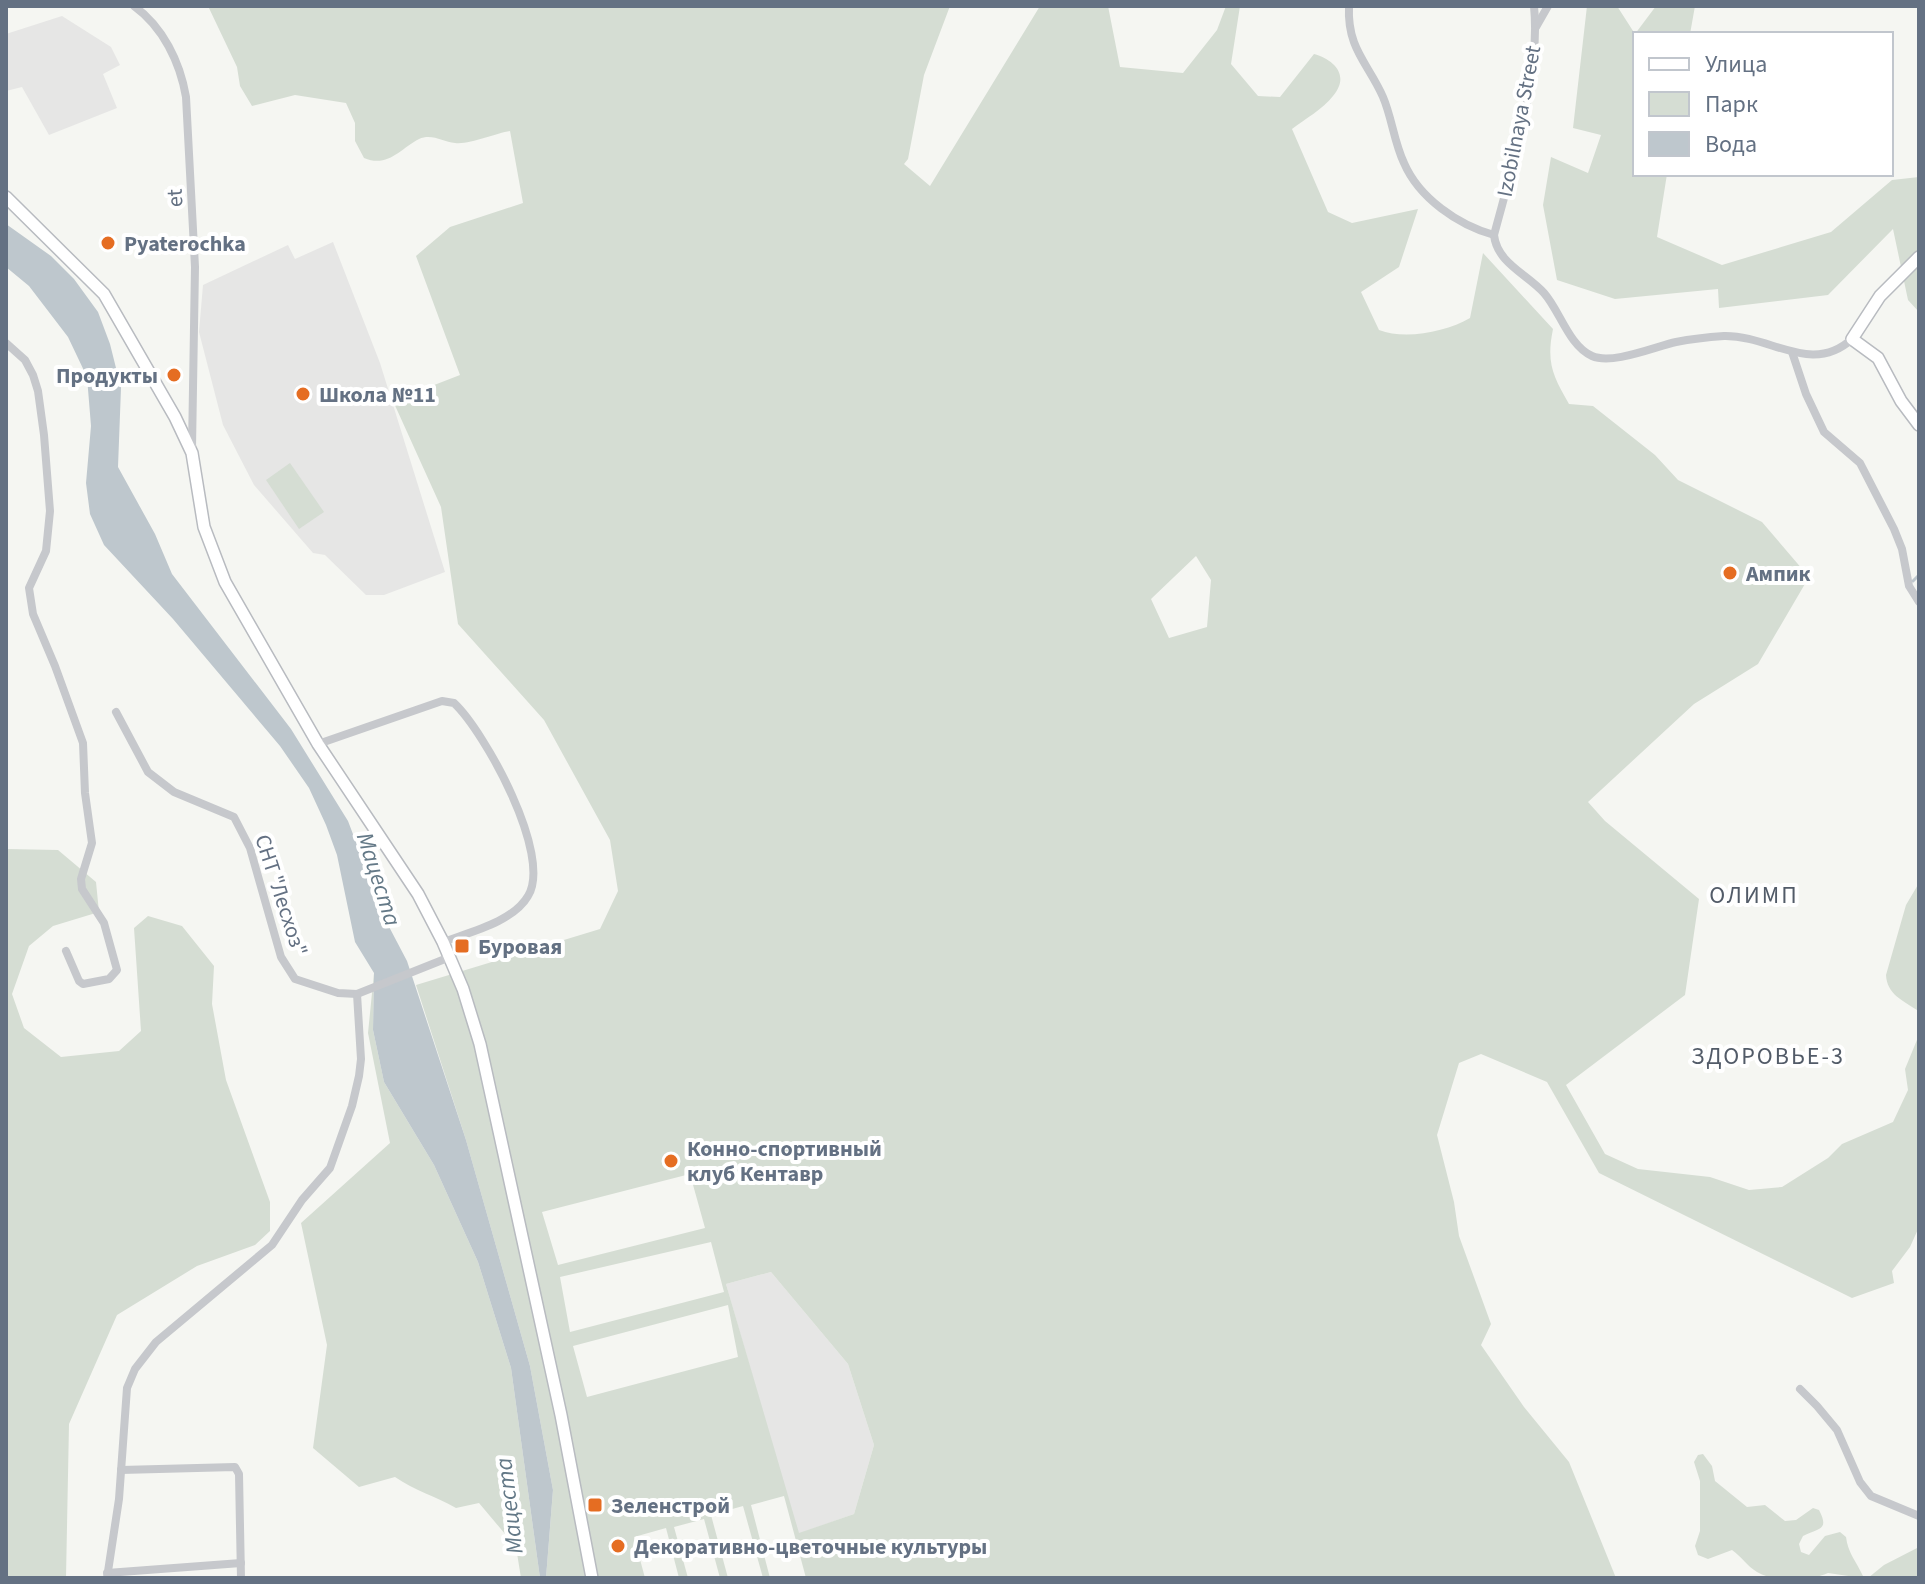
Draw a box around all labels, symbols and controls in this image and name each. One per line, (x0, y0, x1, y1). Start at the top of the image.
legend (1633, 32, 1893, 176)
street label: Izobilnaya Street (1489, 42, 1549, 200)
text: Улица (1705, 47, 1767, 82)
text: Парк (1705, 87, 1758, 122)
text: Вода (1705, 127, 1757, 162)
street label: et (159, 188, 191, 208)
place label: Pyaterochka (124, 228, 246, 260)
marker: Pyaterochka (99, 234, 117, 252)
place label: Продукты (56, 360, 158, 392)
marker: Продукты (165, 366, 183, 384)
place label: Школа №11 (319, 379, 436, 411)
marker: Школа №11 (294, 385, 312, 403)
place label: Ампик (1745, 558, 1811, 590)
marker: Ампик (1721, 564, 1739, 582)
water label: Мацеста (347, 828, 410, 931)
street label: СНТ "Лесхоз" (246, 830, 316, 960)
district label: ОЛИМП (1709, 878, 1799, 913)
place label: Буровая (478, 931, 562, 963)
marker: Буровая (453, 937, 471, 955)
district label: ЗДОРОВЬЕ-3 (1691, 1039, 1845, 1074)
place label: Конно-спортивный клуб Кентавр (687, 1133, 882, 1190)
marker: Конно-спортивный клуб Кентавр (662, 1152, 680, 1170)
water label: Мацеста (486, 1456, 533, 1556)
place label: Зеленстрой (611, 1490, 730, 1522)
marker: Зеленстрой (586, 1496, 604, 1514)
place label: Декоративно-цветочные культуры (634, 1531, 987, 1563)
marker: Декоративно-цветочные культуры (609, 1537, 627, 1555)

